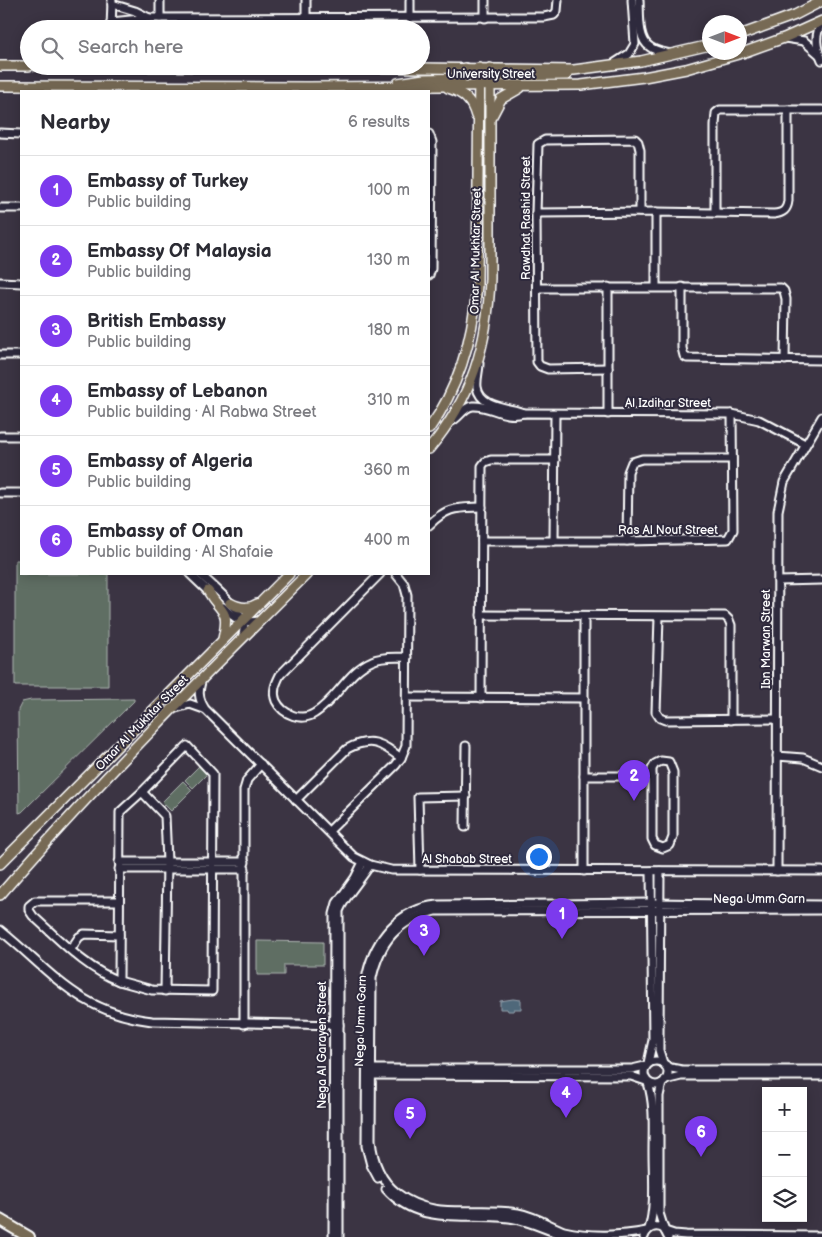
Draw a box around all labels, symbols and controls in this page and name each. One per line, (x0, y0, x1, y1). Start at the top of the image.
north arrow (702, 15, 747, 60)
search box (20, 20, 430, 75)
icon: search (38, 34, 66, 62)
text: Search here (78, 36, 183, 59)
street label: University Street (447, 67, 535, 82)
text: Nearby (40, 110, 110, 135)
text: 6 results (348, 113, 410, 132)
street label: Rawdhat Rashid Street (519, 156, 534, 280)
text: Embassy of Turkey (87, 170, 248, 193)
text: 1 (53, 181, 59, 200)
text: 100 m (367, 181, 410, 200)
street label: Omar Al Mukhtar Street (467, 187, 485, 314)
text: Public building (87, 193, 191, 212)
text: Embassy Of Malaysia (87, 240, 272, 263)
text: 2 (51, 251, 61, 270)
text: 130 m (367, 251, 410, 270)
text: Public building (87, 263, 191, 282)
text: British Embassy (87, 310, 226, 333)
text: 3 (51, 321, 61, 340)
text: 180 m (368, 321, 410, 340)
text: Public building (87, 333, 191, 352)
text: Embassy of Lebanon (87, 380, 267, 403)
text: 4 (51, 391, 61, 410)
text: 310 m (367, 391, 410, 410)
street label: Al Izdihar Street (625, 396, 711, 411)
text: Public building · Al Rabwa Street (87, 403, 316, 422)
text: Embassy of Algeria (87, 450, 253, 473)
text: 5 (51, 461, 61, 480)
text: 360 m (363, 461, 410, 480)
text: Public building (87, 473, 191, 492)
text: Embassy of Oman (87, 520, 243, 543)
street label: Ras Al Nouf Street (618, 523, 718, 538)
text: 6 (51, 531, 61, 550)
text: 400 m (364, 531, 410, 550)
text: Public building · Al Shafaie (87, 543, 273, 562)
street label: Ibn Marwan Street (759, 589, 774, 689)
street label: Omar Al Mukhtar Street (93, 672, 192, 774)
pin: 2 (618, 760, 650, 801)
your location (526, 844, 552, 870)
street label: Al Shabab Street (422, 852, 512, 867)
street label: Nega Umm Garn (713, 892, 805, 907)
pin: 1 (546, 898, 578, 939)
pin: 3 (408, 915, 440, 956)
street label: Nega Umm Garn (352, 975, 370, 1067)
street label: Nega Al Garayen Street (315, 981, 330, 1109)
pin: 4 (550, 1077, 582, 1118)
map controls (762, 1087, 807, 1222)
button: + (762, 1087, 807, 1132)
pin: 5 (394, 1098, 426, 1139)
pin: 6 (685, 1116, 717, 1157)
button: − (762, 1132, 807, 1177)
button: layers (762, 1177, 807, 1222)

